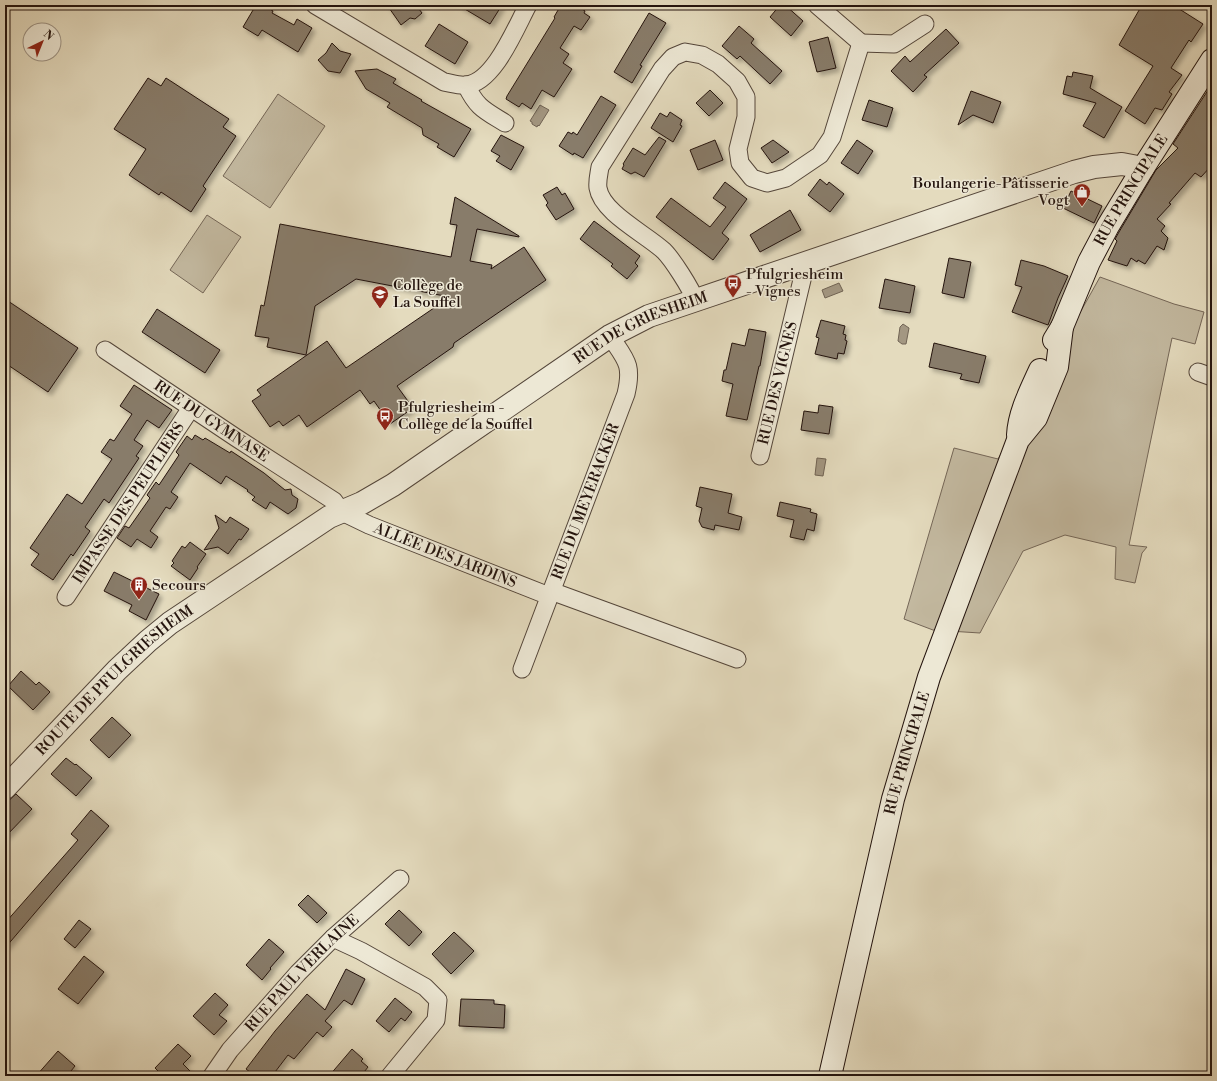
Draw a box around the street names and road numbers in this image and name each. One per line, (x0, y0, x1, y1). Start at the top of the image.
street label: RUE PRINCIPALE (1090, 130, 1172, 249)
street label: RUE DE GRIESHEIM (570, 287, 711, 368)
street label: RUE DES VIGNES (754, 319, 801, 447)
street label: RUE DU GYMNASE (150, 376, 273, 466)
street label: IMPASSE DES PEUPLIERS (68, 419, 188, 587)
street label: RUE DU MEYERACKER (547, 420, 624, 582)
street label: ALLÉE DES JARDINS (370, 518, 520, 592)
street label: ROUTE DE PFULGRIESHEIM (32, 600, 197, 759)
street label: RUE PRINCIPALE (880, 689, 934, 816)
street label: RUE PAUL VERLAINE (241, 910, 363, 1036)

